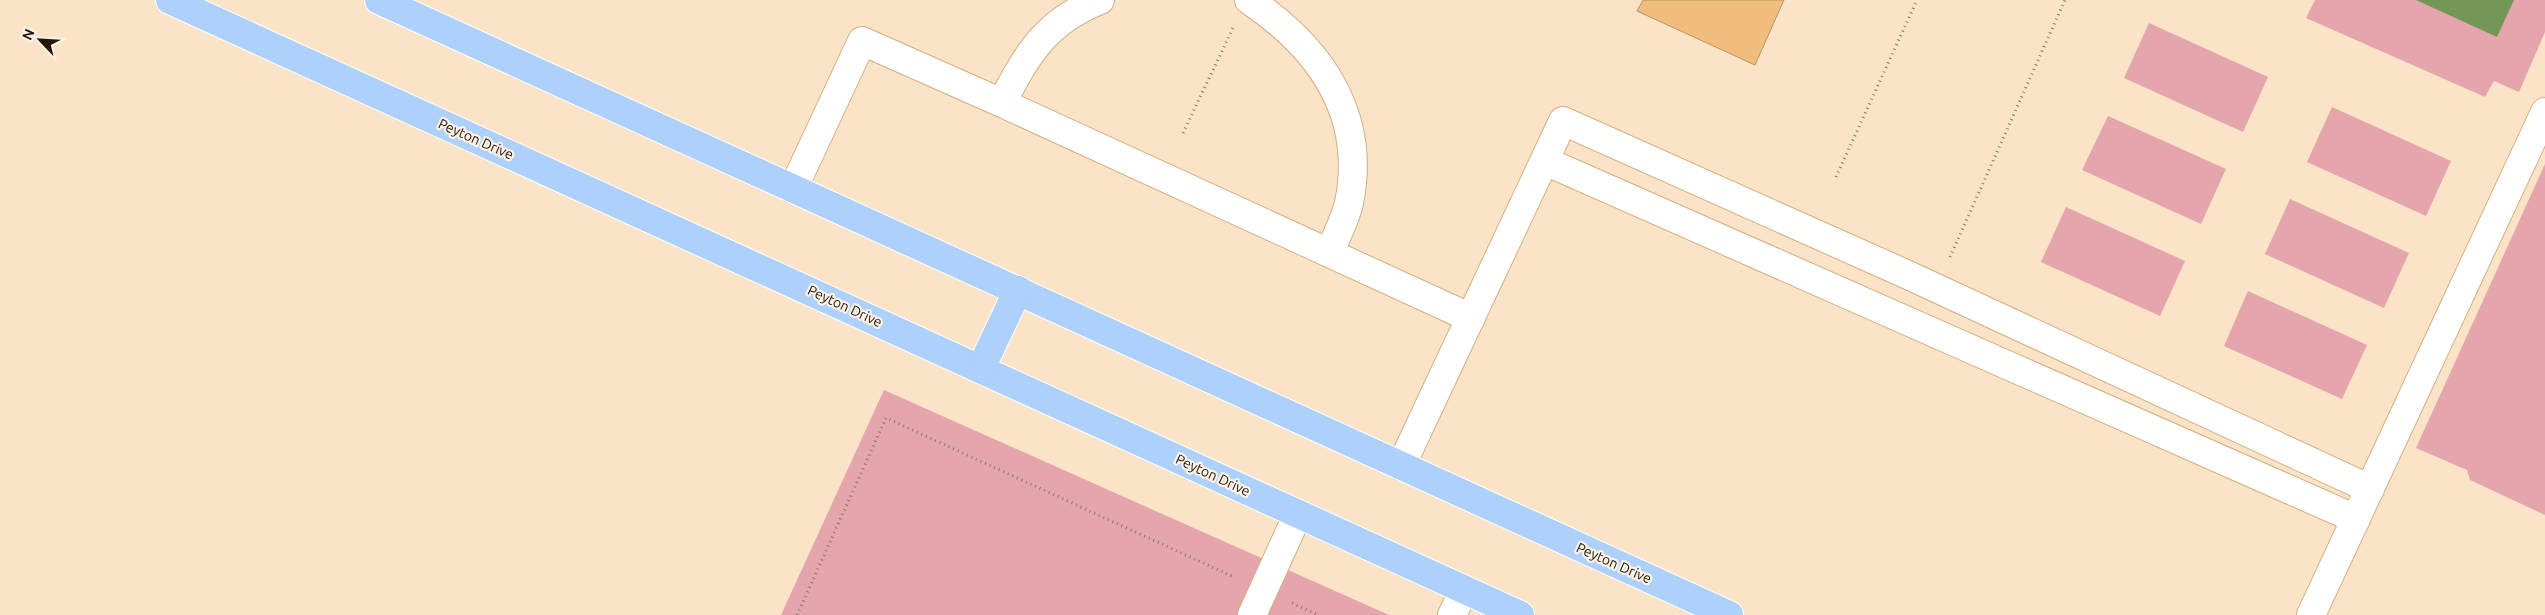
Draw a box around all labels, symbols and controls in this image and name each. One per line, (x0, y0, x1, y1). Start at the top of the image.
north arrow (15, 15, 65, 65)
text: N (19, 26, 38, 43)
street label: Peyton Drive (436, 115, 516, 163)
street label: Peyton Drive (805, 282, 885, 330)
street label: Peyton Drive (1173, 451, 1253, 499)
street label: Peyton Drive (1574, 539, 1654, 587)

